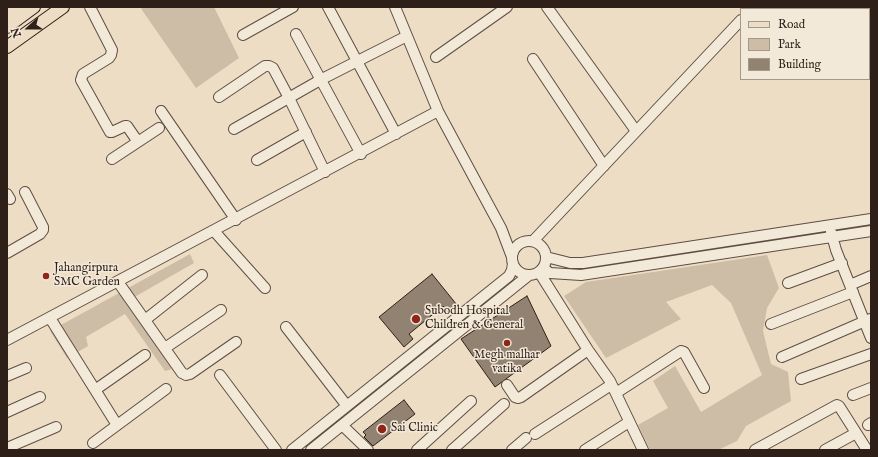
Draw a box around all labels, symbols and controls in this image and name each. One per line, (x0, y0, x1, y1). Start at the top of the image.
north arrow (8, 8, 48, 48)
legend (740, 8, 870, 80)
text: Road (778, 17, 805, 32)
text: N (9, 25, 25, 39)
text: Park (778, 37, 801, 52)
text: Building (778, 57, 821, 72)
place label: Jahangirpura SMC Garden (54, 262, 120, 290)
marker: Jahangirpura SMC Garden (41, 271, 51, 281)
place label: Subodh Hospital Children & General (425, 305, 523, 333)
marker: Subodh Hospital Children & General (410, 313, 422, 325)
marker: Megh malhar vatika (502, 338, 512, 348)
place label: Megh malhar vatika (474, 349, 540, 377)
place label: Sai Clinic (391, 422, 438, 436)
marker: Sai Clinic (376, 423, 388, 435)

